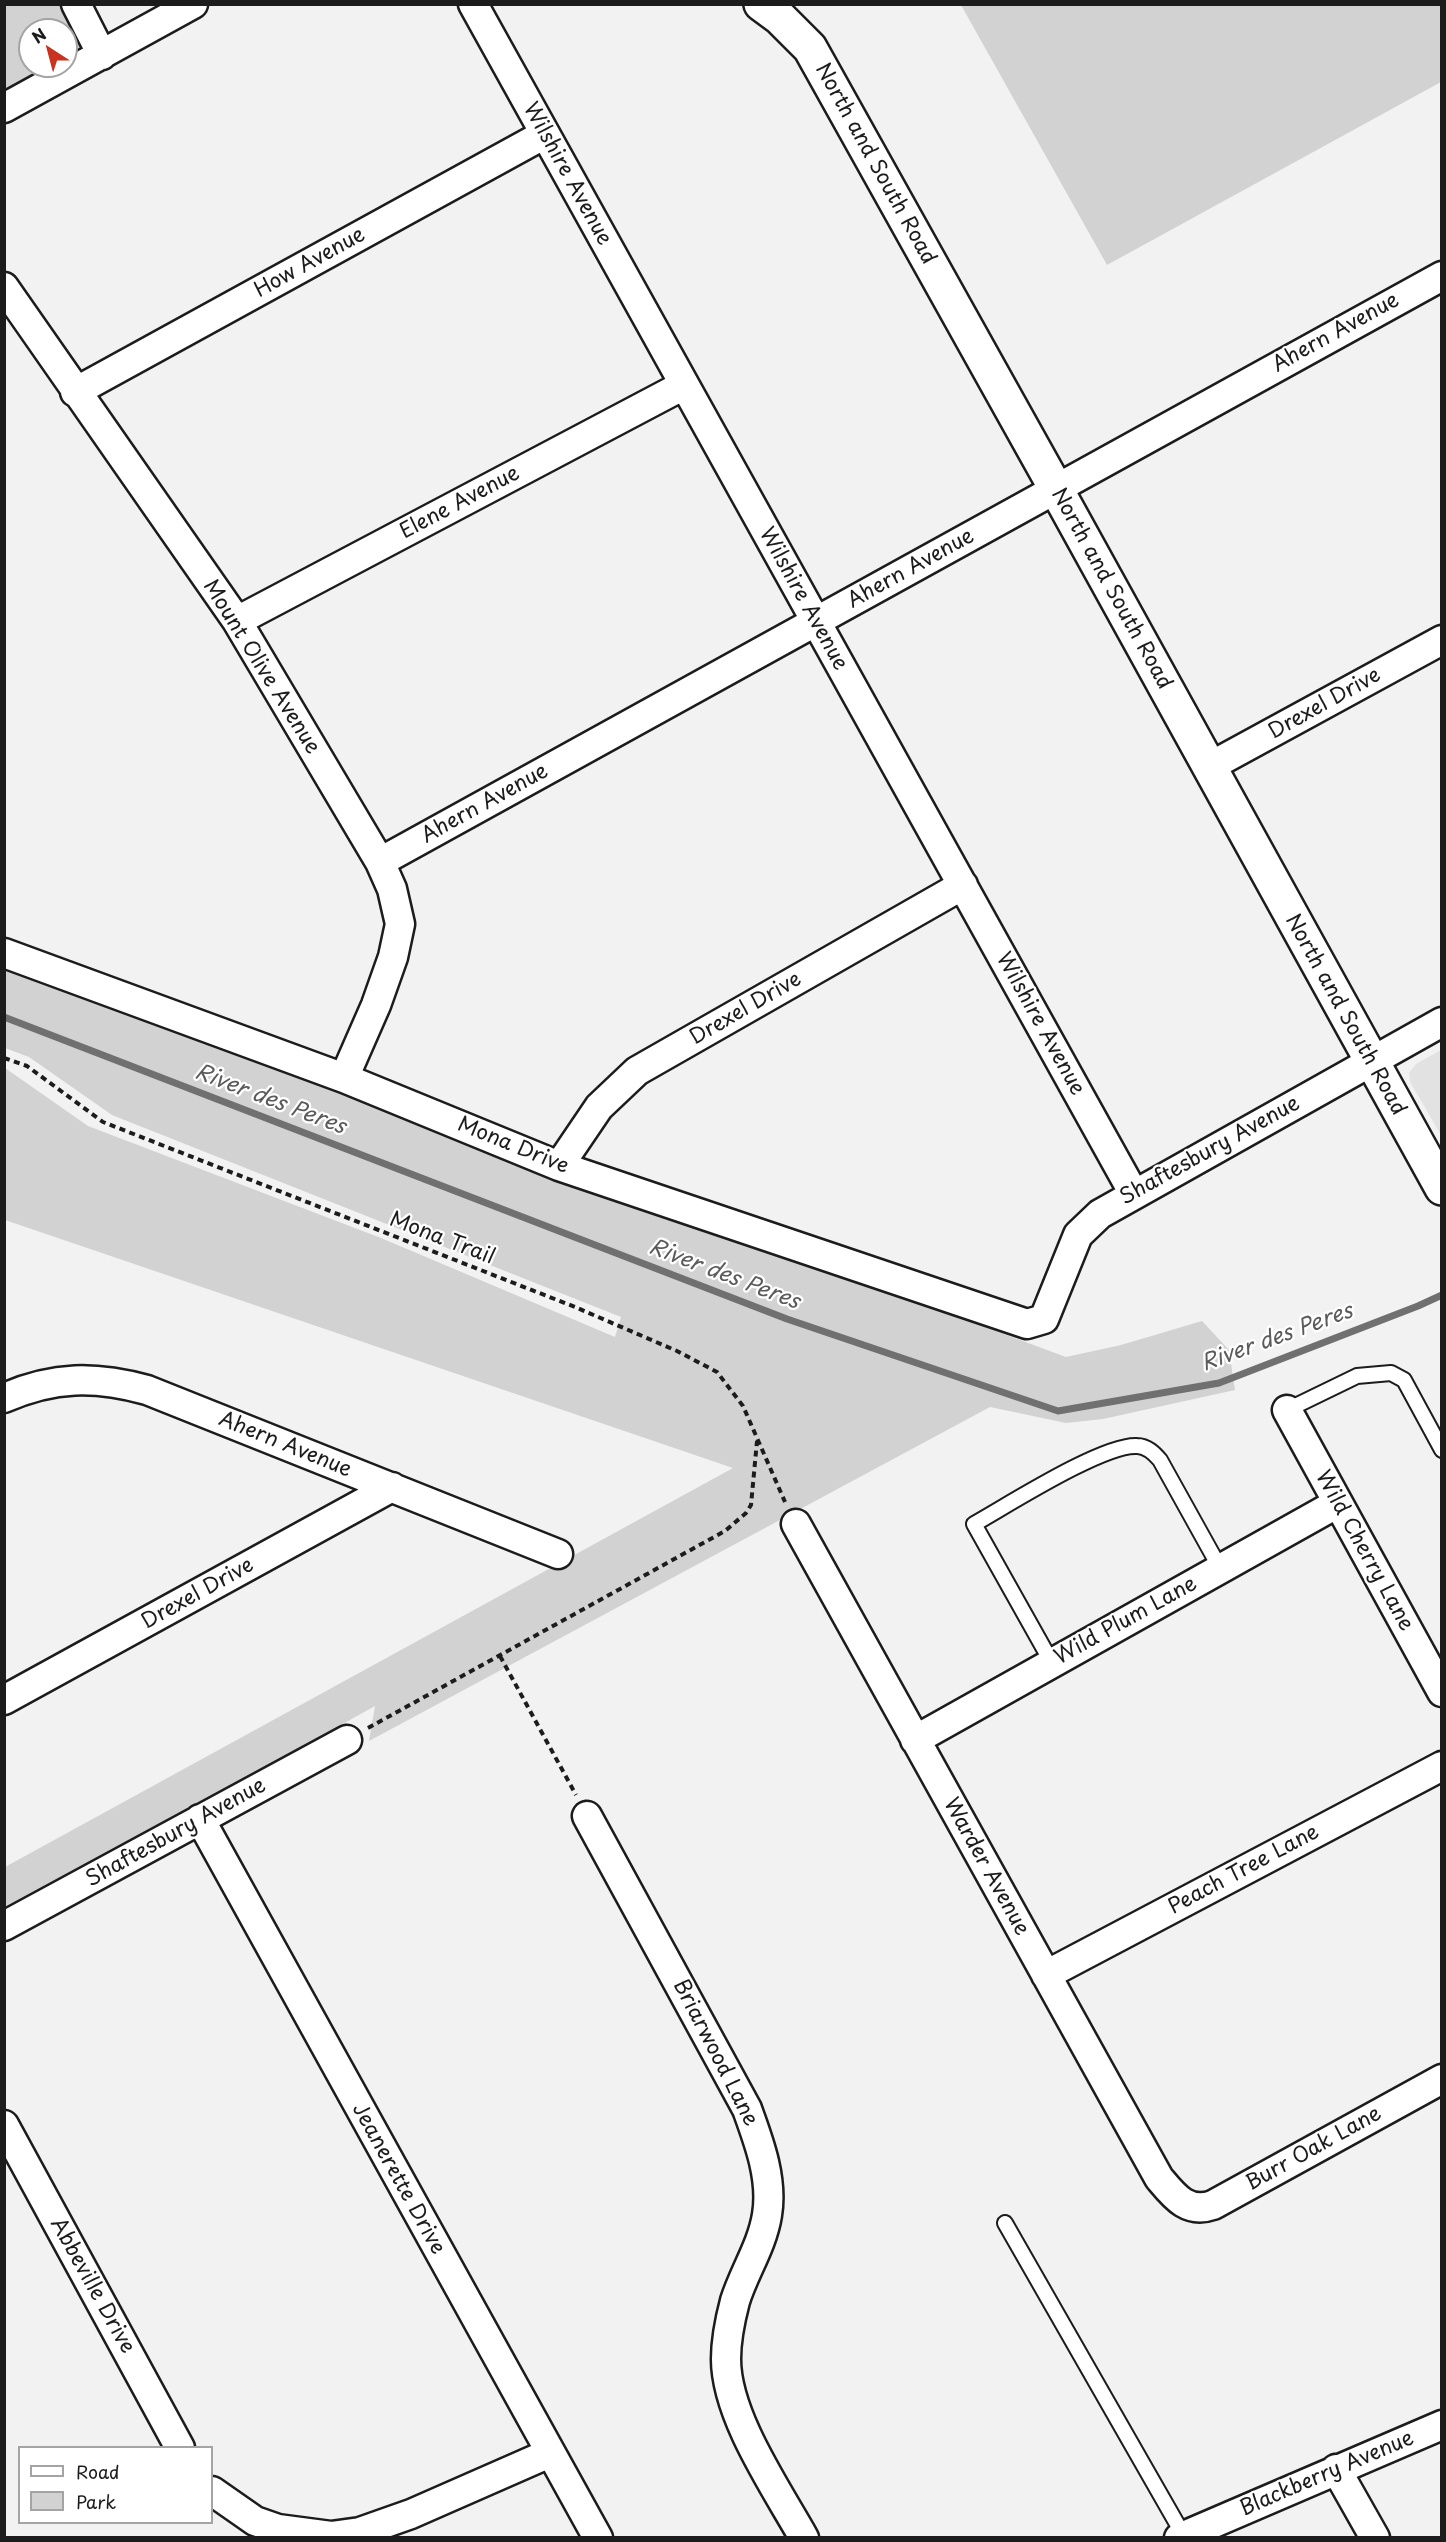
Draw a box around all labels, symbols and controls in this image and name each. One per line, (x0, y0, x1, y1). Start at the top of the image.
north arrow (18, 18, 78, 78)
text: N (26, 22, 51, 48)
street label: North and South Road (809, 59, 941, 269)
street label: Wilshire Avenue (517, 98, 617, 250)
street label: How Avenue (250, 222, 370, 304)
street label: Ahern Avenue (1268, 288, 1404, 378)
street label: Elene Avenue (396, 461, 524, 545)
street label: North and South Road (1045, 484, 1177, 694)
street label: Wilshire Avenue (753, 523, 853, 675)
street label: Ahern Avenue (843, 524, 979, 614)
street label: Mount Olive Avenue (197, 575, 325, 759)
street label: Drexel Drive (1265, 663, 1385, 745)
street label: Ahern Avenue (417, 759, 553, 849)
street label: North and South Road (1279, 910, 1411, 1120)
street label: Wilshire Avenue (990, 948, 1090, 1100)
street label: Drexel Drive (686, 967, 806, 1051)
water label: River des Peres (191, 1059, 349, 1141)
street label: Shaftesbury Avenue (1116, 1091, 1304, 1211)
street label: Mona Drive (454, 1112, 572, 1180)
street label: Mona Trail (386, 1207, 498, 1271)
water label: River des Peres (645, 1234, 803, 1316)
water label: River des Peres (1198, 1298, 1356, 1378)
street label: Ahern Avenue (215, 1407, 355, 1483)
street label: Wild Cherry Lane (1309, 1466, 1419, 1636)
street label: Drexel Drive (138, 1553, 258, 1635)
street label: Wild Plum Lane (1050, 1571, 1202, 1671)
street label: Shaftesbury Avenue (82, 1773, 270, 1893)
street label: Warder Avenue (938, 1794, 1034, 1940)
street label: Peach Tree Lane (1164, 1820, 1324, 1920)
street label: Briarwood Lane (667, 1975, 763, 2131)
street label: Jeanerette Drive (346, 2099, 450, 2259)
street label: Burr Oak Lane (1242, 2101, 1386, 2197)
street label: Abbeville Drive (44, 2214, 140, 2358)
street label: Blackberry Avenue (1236, 2426, 1418, 2522)
legend (18, 2446, 213, 2524)
text: Road (76, 2458, 120, 2485)
text: Park (76, 2488, 116, 2515)

